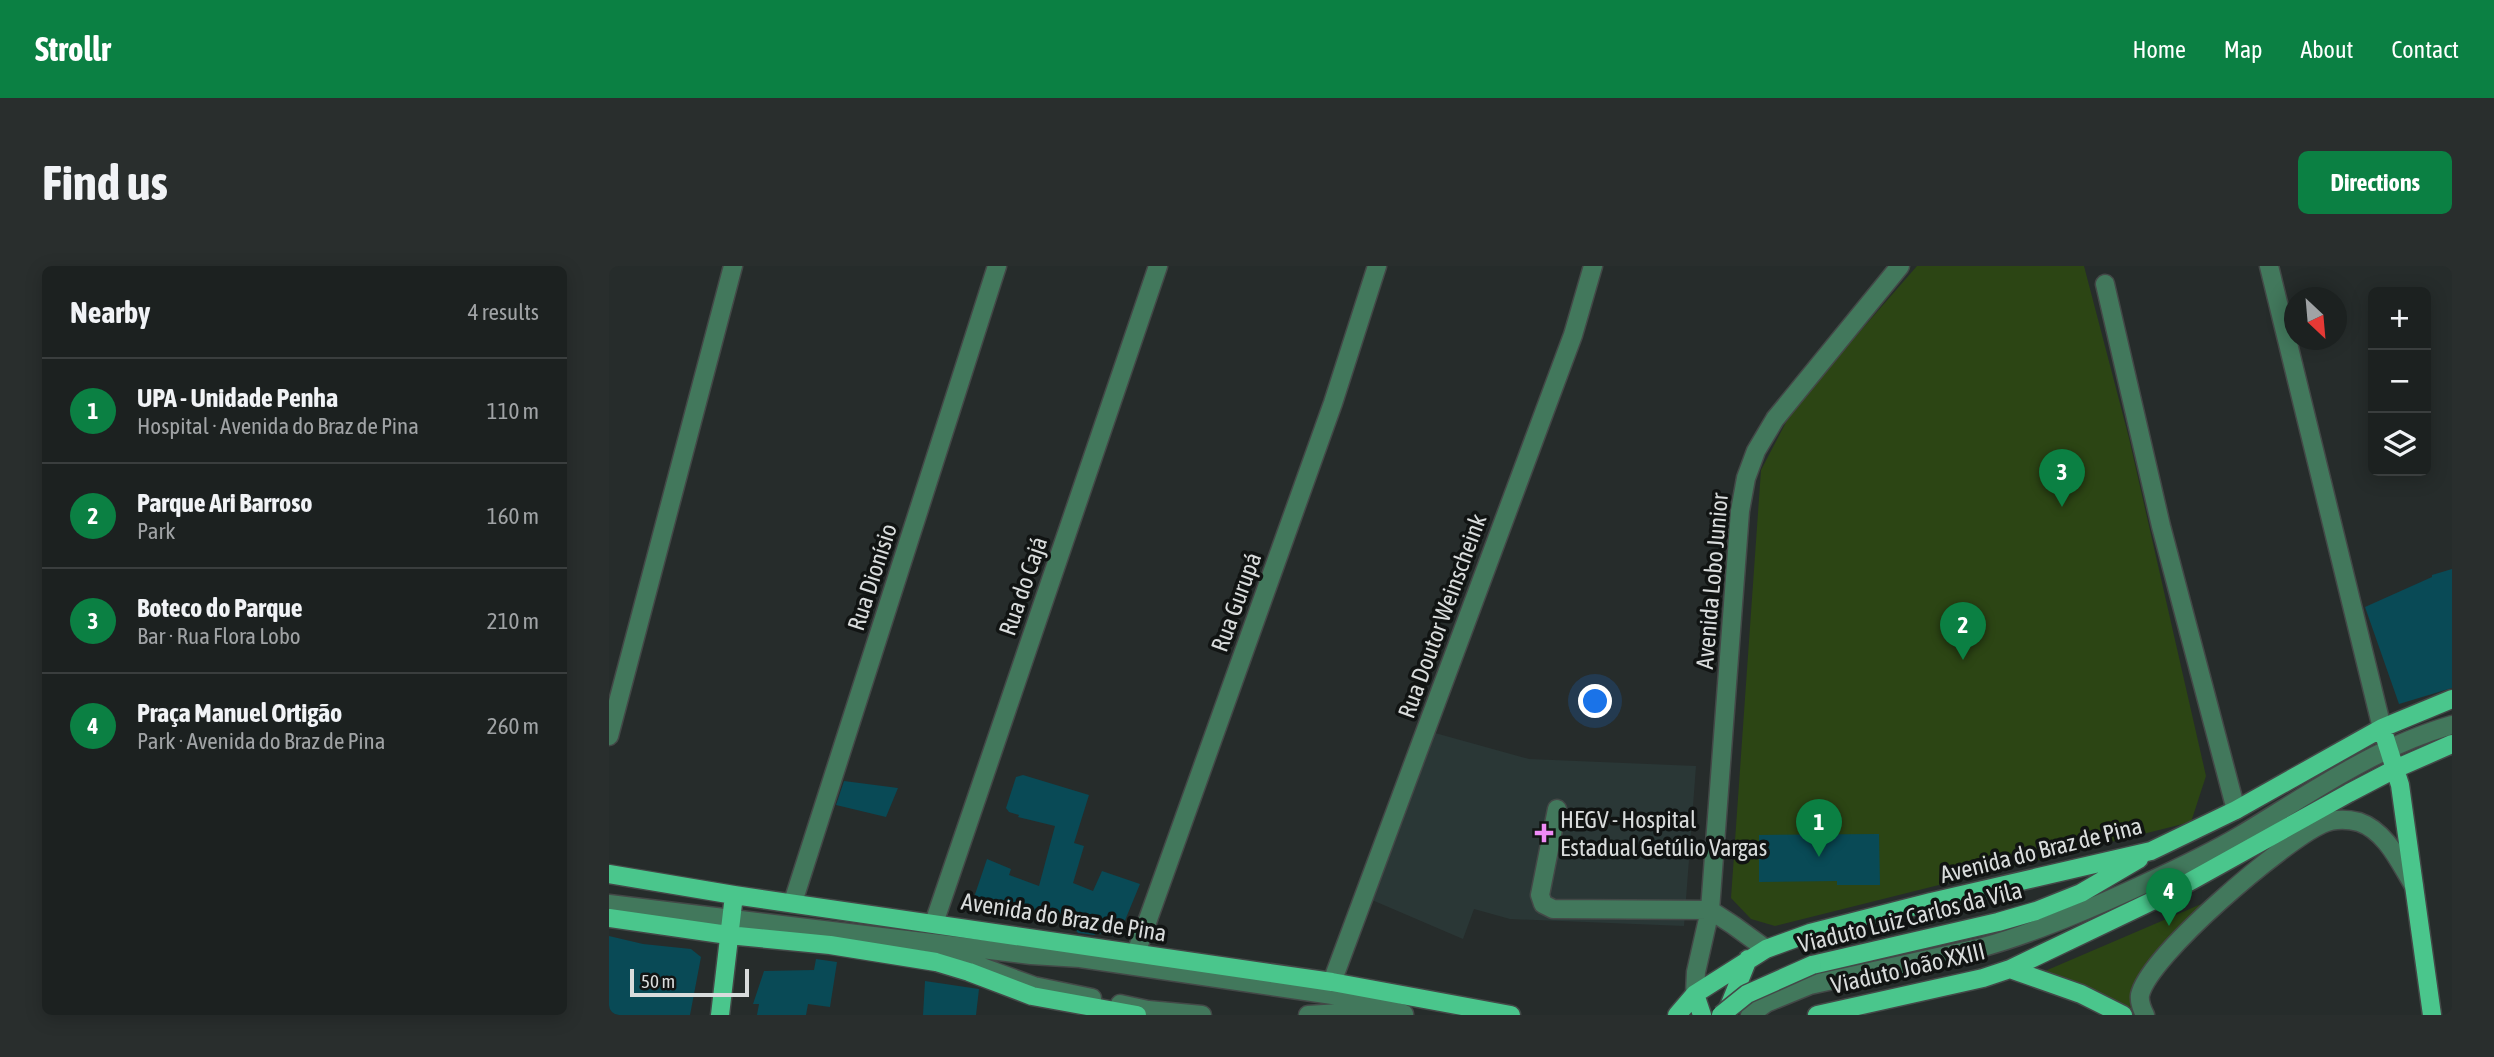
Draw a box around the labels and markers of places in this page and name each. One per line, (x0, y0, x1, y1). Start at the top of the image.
pin: 3 (2039, 449, 2085, 507)
pin: 2 (1940, 602, 1986, 660)
pin: 1 (1796, 799, 1842, 857)
place label: HEGV - Hospital Estadual Getúlio Vargas (1560, 806, 1767, 861)
marker: HEGV - Hospital Estadual Getúlio Vargas (1534, 823, 1554, 843)
pin: 4 (2146, 868, 2192, 926)

